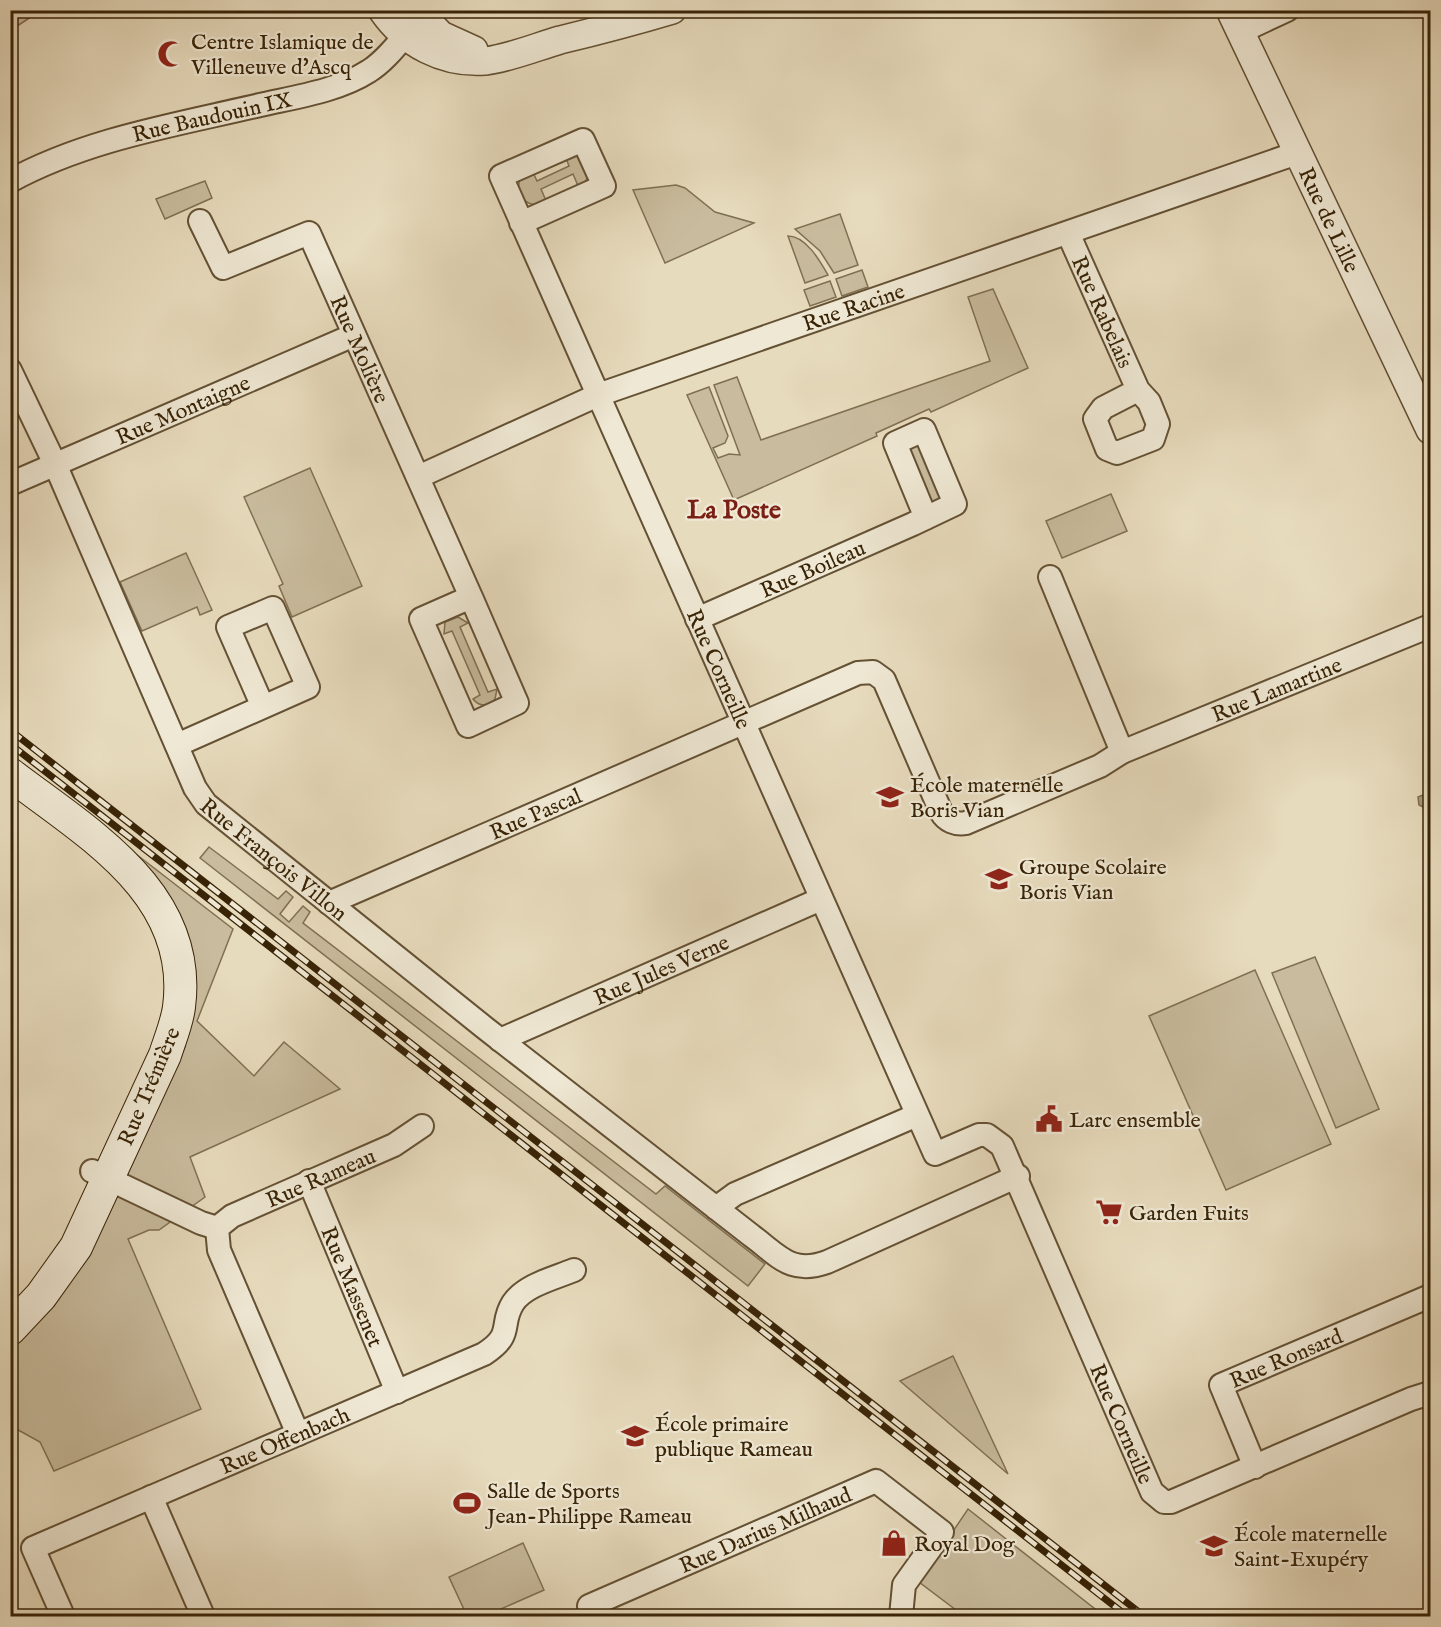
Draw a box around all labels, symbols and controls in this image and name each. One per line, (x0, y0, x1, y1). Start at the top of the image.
place label: Centre Islamique de Villeneuve d'Ascq (190, 29, 374, 82)
mosque icon: Centre Islamique de Villeneuve d'Ascq (156, 39, 186, 69)
street label: Rue Baudouin IX (130, 86, 295, 150)
street label: Rue de Lille (1291, 163, 1365, 277)
street label: Rue Rabelais (1064, 252, 1138, 373)
street label: Rue Racine (799, 278, 909, 339)
street label: Rue Molière (323, 291, 395, 408)
street label: Rue Montaigne (112, 370, 255, 453)
district label: La Poste (687, 494, 781, 527)
street label: Rue Boileau (756, 535, 870, 606)
street label: Rue Corneille (679, 605, 757, 734)
street label: Rue Lamartine (1208, 652, 1346, 730)
place label: École maternelle Boris Vian (910, 772, 1063, 825)
school or university icon: École maternelle Boris Vian (875, 782, 905, 812)
street label: Rue Pascal (486, 783, 587, 847)
street label: Rue François Villon (193, 793, 353, 928)
place label: Groupe Scolaire Boris Vian (1019, 854, 1167, 907)
school or university icon: Groupe Scolaire Boris Vian (984, 864, 1014, 894)
street label: Rue Jules Verne (590, 929, 734, 1013)
street label: Rue Trémière (112, 1023, 187, 1150)
public building icon: Larc ensemble (1034, 1104, 1064, 1134)
place label: Larc ensemble (1069, 1107, 1201, 1135)
street label: Rue Rameau (262, 1143, 380, 1215)
supermarket icon: Garden Fuits (1094, 1197, 1124, 1227)
place label: Garden Fuits (1129, 1200, 1249, 1228)
street label: Rue Massenet (313, 1222, 389, 1352)
street label: Rue Ronsard (1226, 1323, 1347, 1396)
street label: Rue Corneille (1082, 1360, 1159, 1489)
street label: Rue Offenbach (216, 1401, 355, 1482)
place label: École primaire publique Rameau (655, 1411, 813, 1464)
school or university icon: École primaire publique Rameau (620, 1421, 650, 1451)
place label: Salle de Sports Jean-Philippe Rameau (484, 1478, 692, 1531)
street label: Rue Darius Milhaud (675, 1481, 856, 1581)
sports icon: Salle de Sports Jean-Philippe Rameau (452, 1488, 482, 1518)
place label: École maternelle Saint-Exupéry (1234, 1521, 1387, 1574)
shop icon: Royal Dog (879, 1528, 909, 1558)
place label: Royal Dog (914, 1531, 1016, 1559)
school or university icon: École maternelle Saint-Exupéry (1199, 1531, 1229, 1561)

